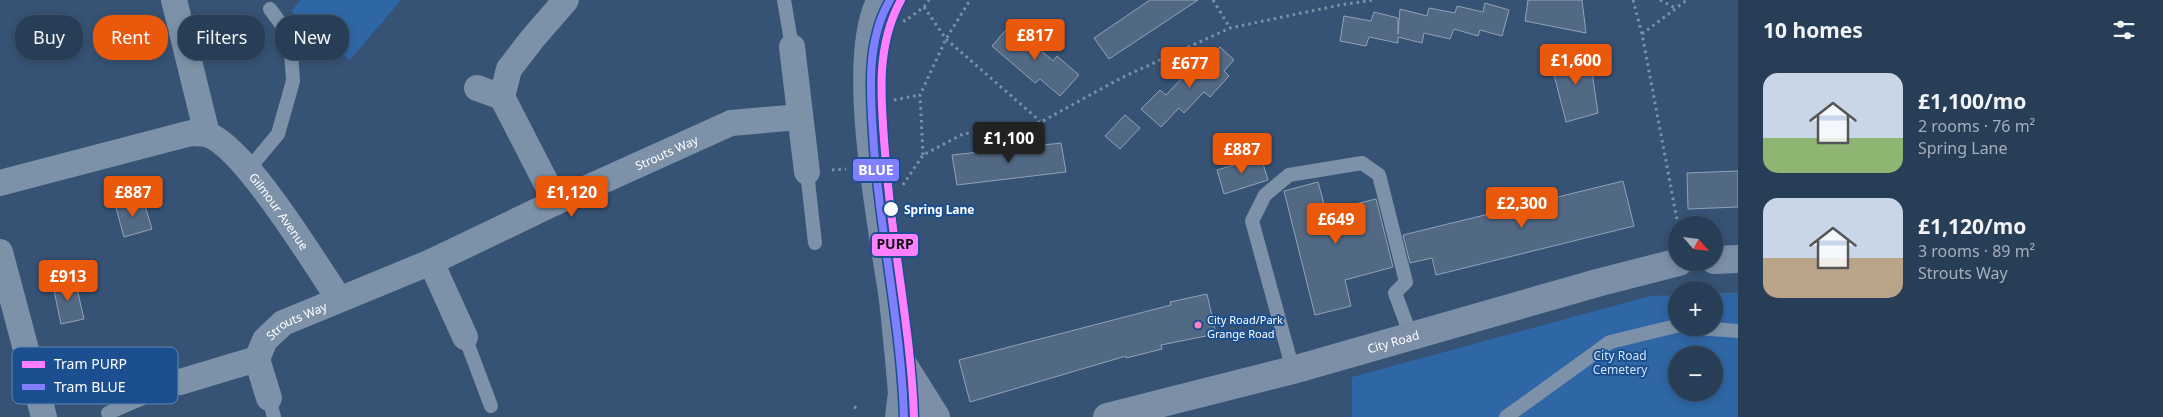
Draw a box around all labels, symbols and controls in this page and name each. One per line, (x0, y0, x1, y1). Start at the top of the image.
chip: Buy (15, 15, 83, 60)
chip: Rent (93, 15, 168, 60)
chip: Filters (178, 15, 265, 60)
chip: New (275, 15, 349, 60)
text: 10 homes (1763, 16, 1863, 44)
icon: filters (2110, 16, 2138, 44)
pin: £817 (1005, 18, 1065, 61)
text: £817 (1017, 24, 1053, 46)
pin: £1,600 (1535, 44, 1617, 86)
pin: £677 (1160, 46, 1220, 89)
text: £1,600 (1551, 49, 1601, 71)
text: £677 (1172, 52, 1208, 74)
text: £1,100/mo (1918, 87, 2026, 115)
icon: home (1803, 93, 1863, 153)
text: 2 rooms · 76 m² (1918, 115, 2035, 137)
pin: £1,100 (968, 121, 1050, 164)
text: £1,100 (984, 127, 1034, 149)
street label: Strouts Way (632, 130, 701, 174)
pin: £887 (1212, 132, 1272, 175)
text: Spring Lane (1918, 137, 2008, 159)
text: £887 (1224, 138, 1260, 160)
line badge: BLUE (852, 158, 900, 182)
text: BLUE (858, 160, 894, 179)
street label: Gilmour Avenue (246, 169, 313, 253)
pin: £887 (103, 176, 163, 218)
pin: £1,120 (531, 176, 613, 218)
text: £887 (115, 181, 151, 203)
text: £1,120 (547, 181, 597, 203)
pin: £2,300 (1481, 186, 1563, 229)
text: £2,300 (1497, 192, 1547, 214)
marker: Spring Lane (882, 200, 900, 218)
place label: Spring Lane (904, 201, 975, 218)
pin: £649 (1306, 202, 1366, 245)
text: £649 (1318, 208, 1354, 230)
text: £1,120/mo (1918, 212, 2026, 240)
north arrow (1668, 216, 1722, 271)
map controls (1668, 216, 1723, 401)
icon: home (1803, 218, 1863, 278)
line badge: PURP (871, 233, 919, 257)
text: PURP (876, 234, 914, 253)
text: 3 rooms · 89 m² (1918, 240, 2035, 262)
pin: £913 (38, 260, 98, 302)
text: Strouts Way (1918, 262, 2008, 284)
text: £913 (50, 265, 86, 287)
button: + (1668, 281, 1723, 336)
street label: Strouts Way (262, 297, 330, 343)
place label: City Road/Park Grange Road (1207, 312, 1283, 341)
marker: City Road/Park Grange Road (1193, 320, 1203, 330)
street label: City Road (1365, 326, 1421, 357)
button: − (1668, 346, 1723, 401)
legend (12, 347, 178, 404)
park label: City Road Cemetery (1593, 347, 1648, 378)
text: Tram PURP (54, 354, 127, 373)
text: Tram BLUE (54, 377, 125, 396)

